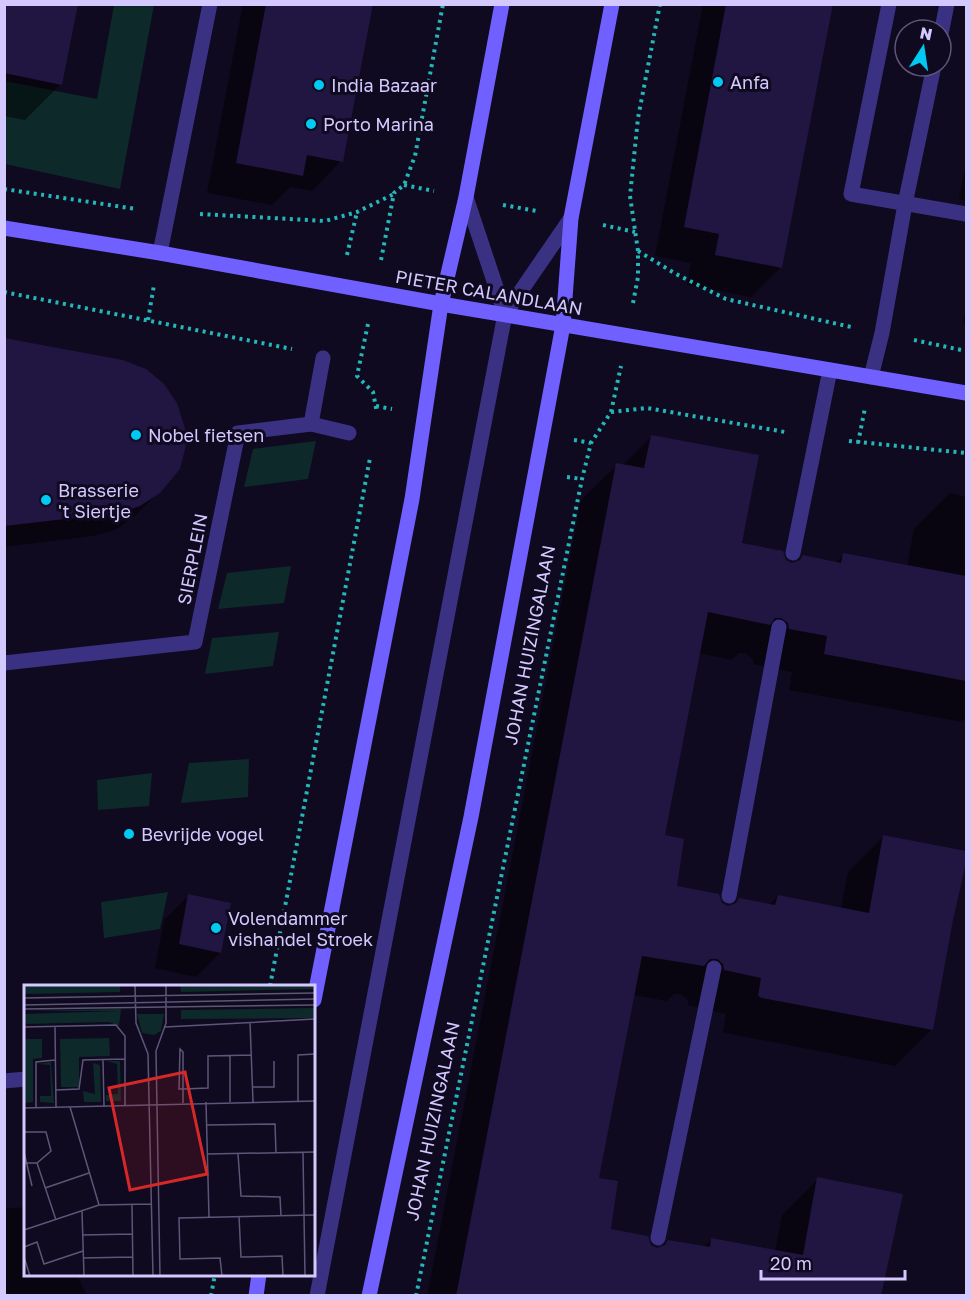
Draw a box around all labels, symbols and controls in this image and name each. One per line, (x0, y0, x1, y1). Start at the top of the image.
north arrow (893, 18, 953, 78)
text: N (918, 22, 934, 44)
place label: Anfa (730, 71, 770, 93)
place label: India Bazaar (331, 74, 437, 96)
marker: Anfa (711, 75, 725, 89)
marker: India Bazaar (312, 78, 326, 92)
place label: Porto Marina (323, 113, 434, 135)
marker: Porto Marina (304, 117, 318, 131)
street label: PIETER CALANDLAAN (394, 265, 584, 319)
place label: Nobel fietsen (148, 424, 264, 446)
marker: Nobel fietsen (129, 428, 143, 442)
place label: Brasserie 't Siertje (58, 479, 139, 522)
marker: Brasserie 't Siertje (39, 493, 53, 507)
street label: SIERPLEIN (172, 511, 212, 607)
street label: JOHAN HUIZINGALAAN (499, 543, 559, 747)
place label: Bevrijde vogel (141, 823, 264, 845)
marker: Bevrijde vogel (122, 827, 136, 841)
place label: Volendammer vishandel Stroek (228, 907, 373, 950)
marker: Volendammer vishandel Stroek (209, 921, 223, 935)
inset map (24, 985, 315, 1276)
street label: JOHAN HUIZINGALAAN (400, 1019, 464, 1223)
scale bar (761, 1243, 905, 1281)
text: 20 m (770, 1252, 812, 1274)

